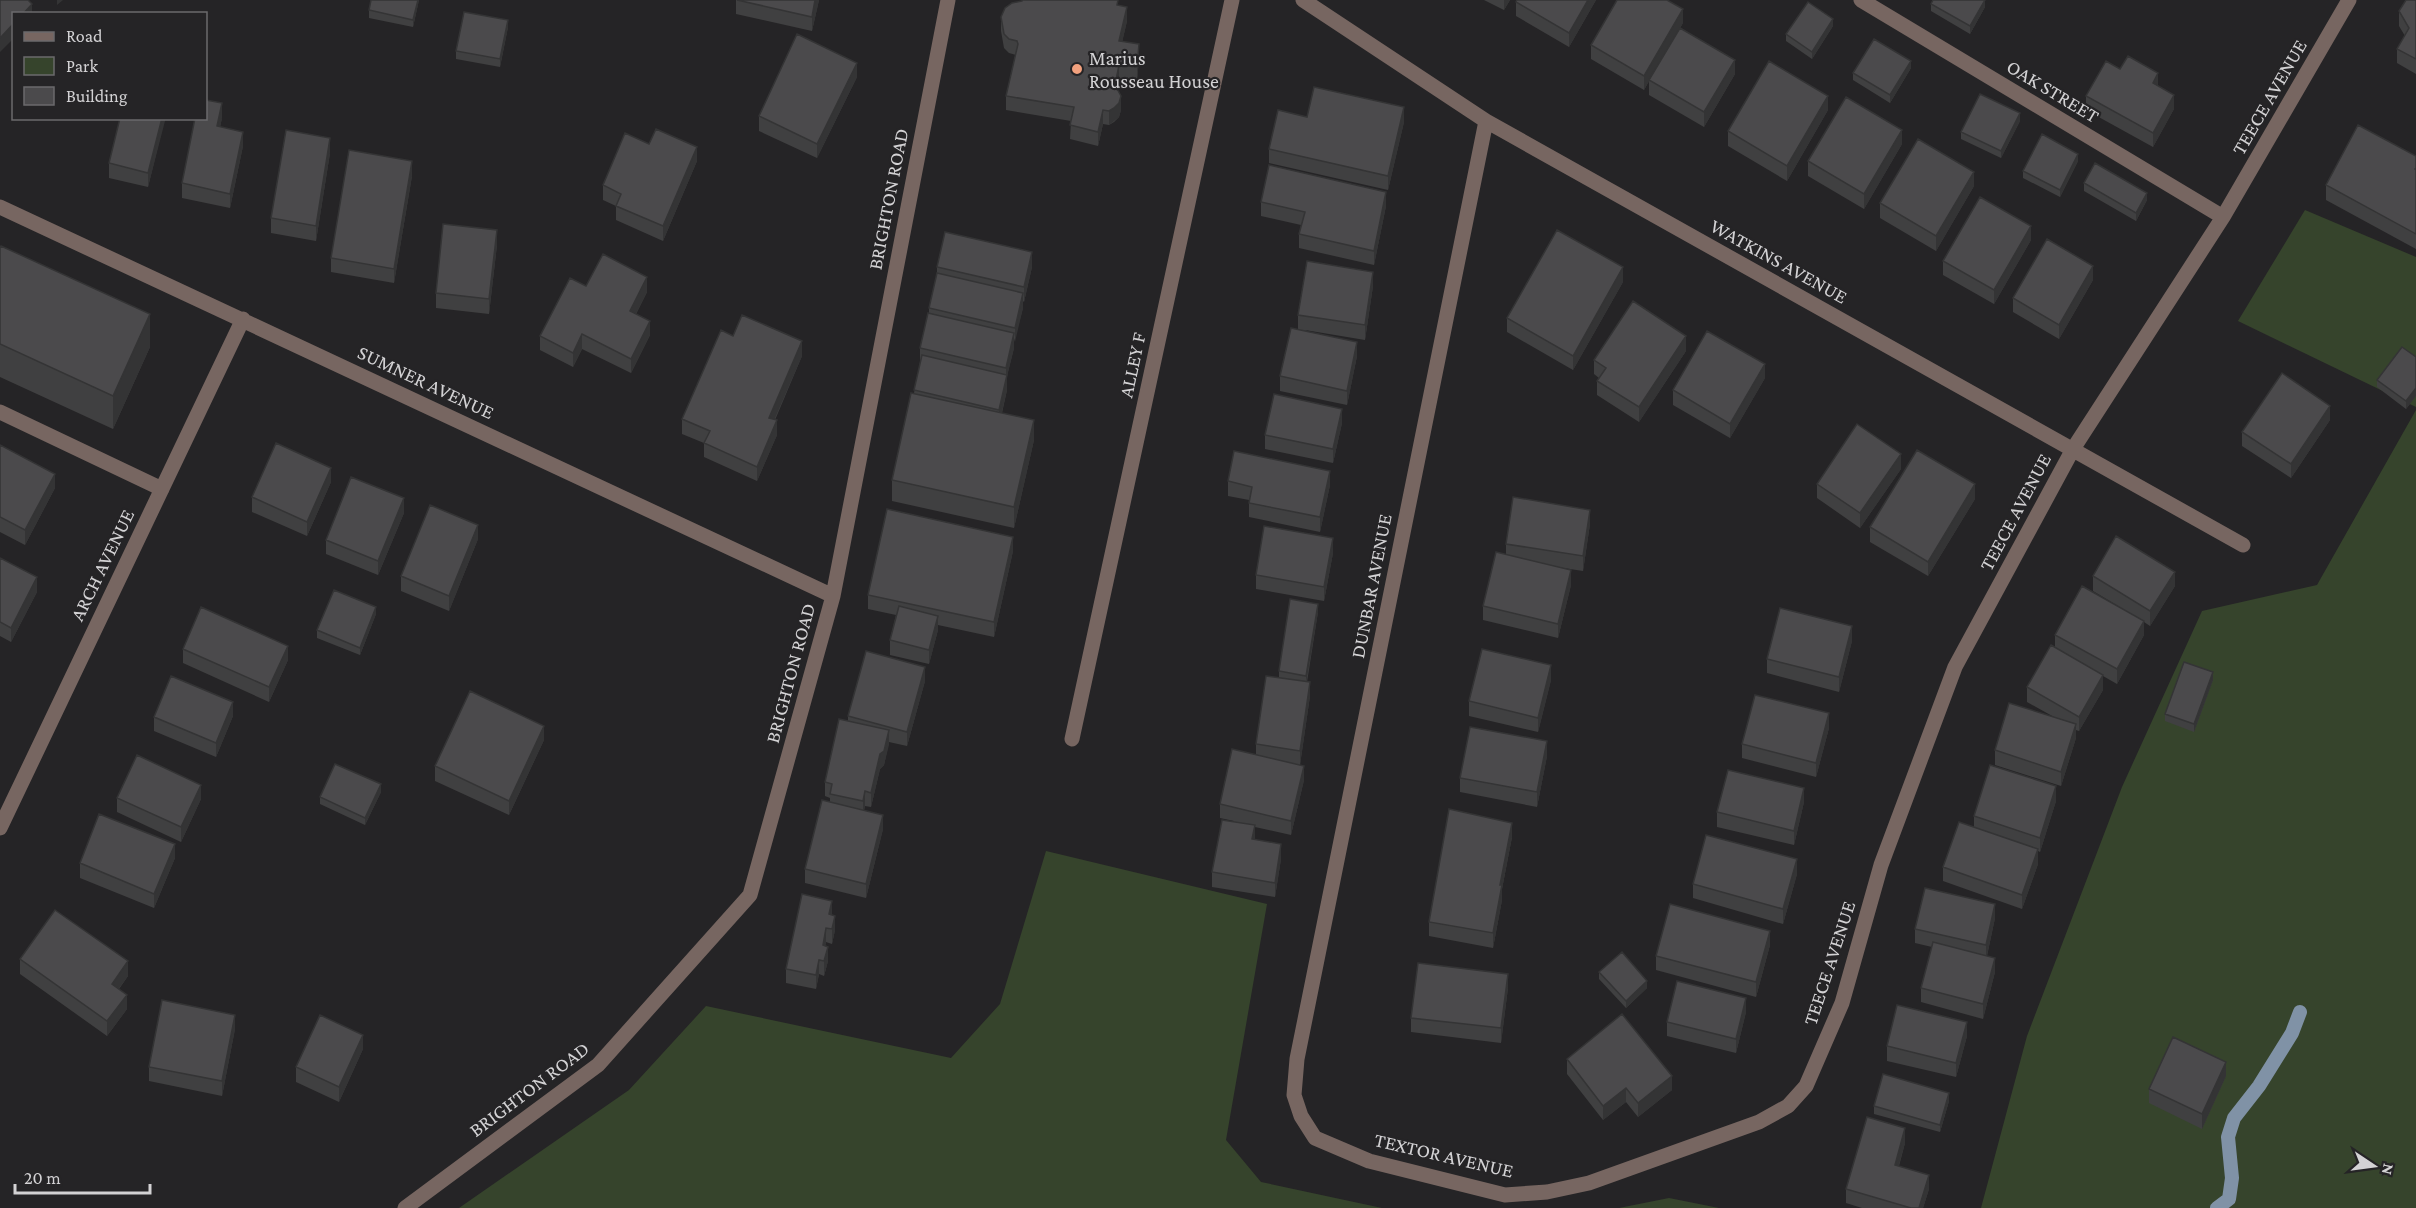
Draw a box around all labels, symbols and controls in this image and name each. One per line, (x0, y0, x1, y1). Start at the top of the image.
legend (12, 12, 207, 120)
text: Road (66, 26, 103, 46)
street label: TEECE AVENUE (2227, 35, 2311, 158)
place label: Marius Rousseau House (1089, 47, 1219, 92)
street label: OAK STREET (2003, 55, 2103, 127)
text: Park (66, 56, 98, 76)
marker: Marius Rousseau House (1070, 62, 1084, 76)
text: Building (66, 86, 128, 106)
street label: BRIGHTON ROAD (863, 126, 913, 272)
street label: WATKINS AVENUE (1707, 214, 1851, 308)
street label: ALLEY F (1114, 330, 1150, 400)
street label: SUMNER AVENUE (354, 341, 498, 423)
street label: TEECE AVENUE (1975, 450, 2055, 574)
street label: ARCH AVENUE (66, 506, 139, 624)
street label: DUNBAR AVENUE (1346, 512, 1396, 660)
street label: BRIGHTON ROAD (761, 601, 819, 745)
street label: TEECE AVENUE (1799, 898, 1859, 1028)
street label: BRIGHTON ROAD (465, 1037, 593, 1141)
street label: TEXTOR AVENUE (1372, 1128, 1516, 1182)
north arrow (2344, 1136, 2404, 1196)
scale bar (15, 1157, 150, 1195)
text: N (2379, 1162, 2398, 1177)
text: 20 m (24, 1168, 61, 1188)

